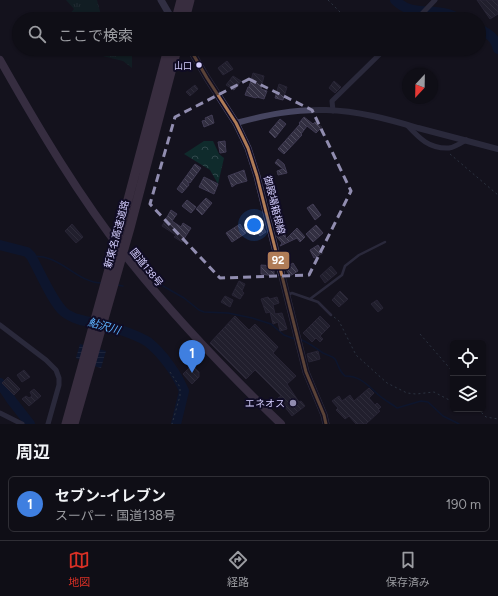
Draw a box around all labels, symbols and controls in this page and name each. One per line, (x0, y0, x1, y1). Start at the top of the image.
search box (12, 12, 486, 56)
icon: search (26, 23, 48, 45)
text: ここで検索 (58, 27, 133, 45)
place label: 山口 (174, 60, 192, 71)
marker: 山口 (194, 60, 204, 70)
north arrow (402, 68, 438, 104)
street label: 御殿場箱根線 (261, 174, 288, 236)
street label: 新東名高速道路 (101, 199, 132, 270)
your location (244, 215, 264, 235)
street label: 国道138号 (127, 245, 166, 289)
line badge: 92 (267, 251, 290, 270)
text: 92 (272, 254, 284, 267)
water label: 鮎沢川 (86, 316, 122, 338)
pin: 1 (179, 340, 205, 373)
map controls (450, 340, 486, 412)
button: locate (450, 340, 486, 376)
button: layers (450, 376, 486, 412)
place label: エネオス (245, 397, 285, 410)
marker: エネオス (288, 398, 298, 408)
text: 周辺 (16, 442, 50, 462)
text: セブン-イレブン (55, 487, 166, 505)
text: 1 (27, 497, 33, 512)
text: 190 m (446, 497, 481, 512)
text: スーパー · 国道138号 (55, 508, 176, 523)
tab: 地図 (68, 549, 90, 589)
tab: 経路 (227, 549, 249, 589)
tab: 保存済み (386, 549, 430, 589)

